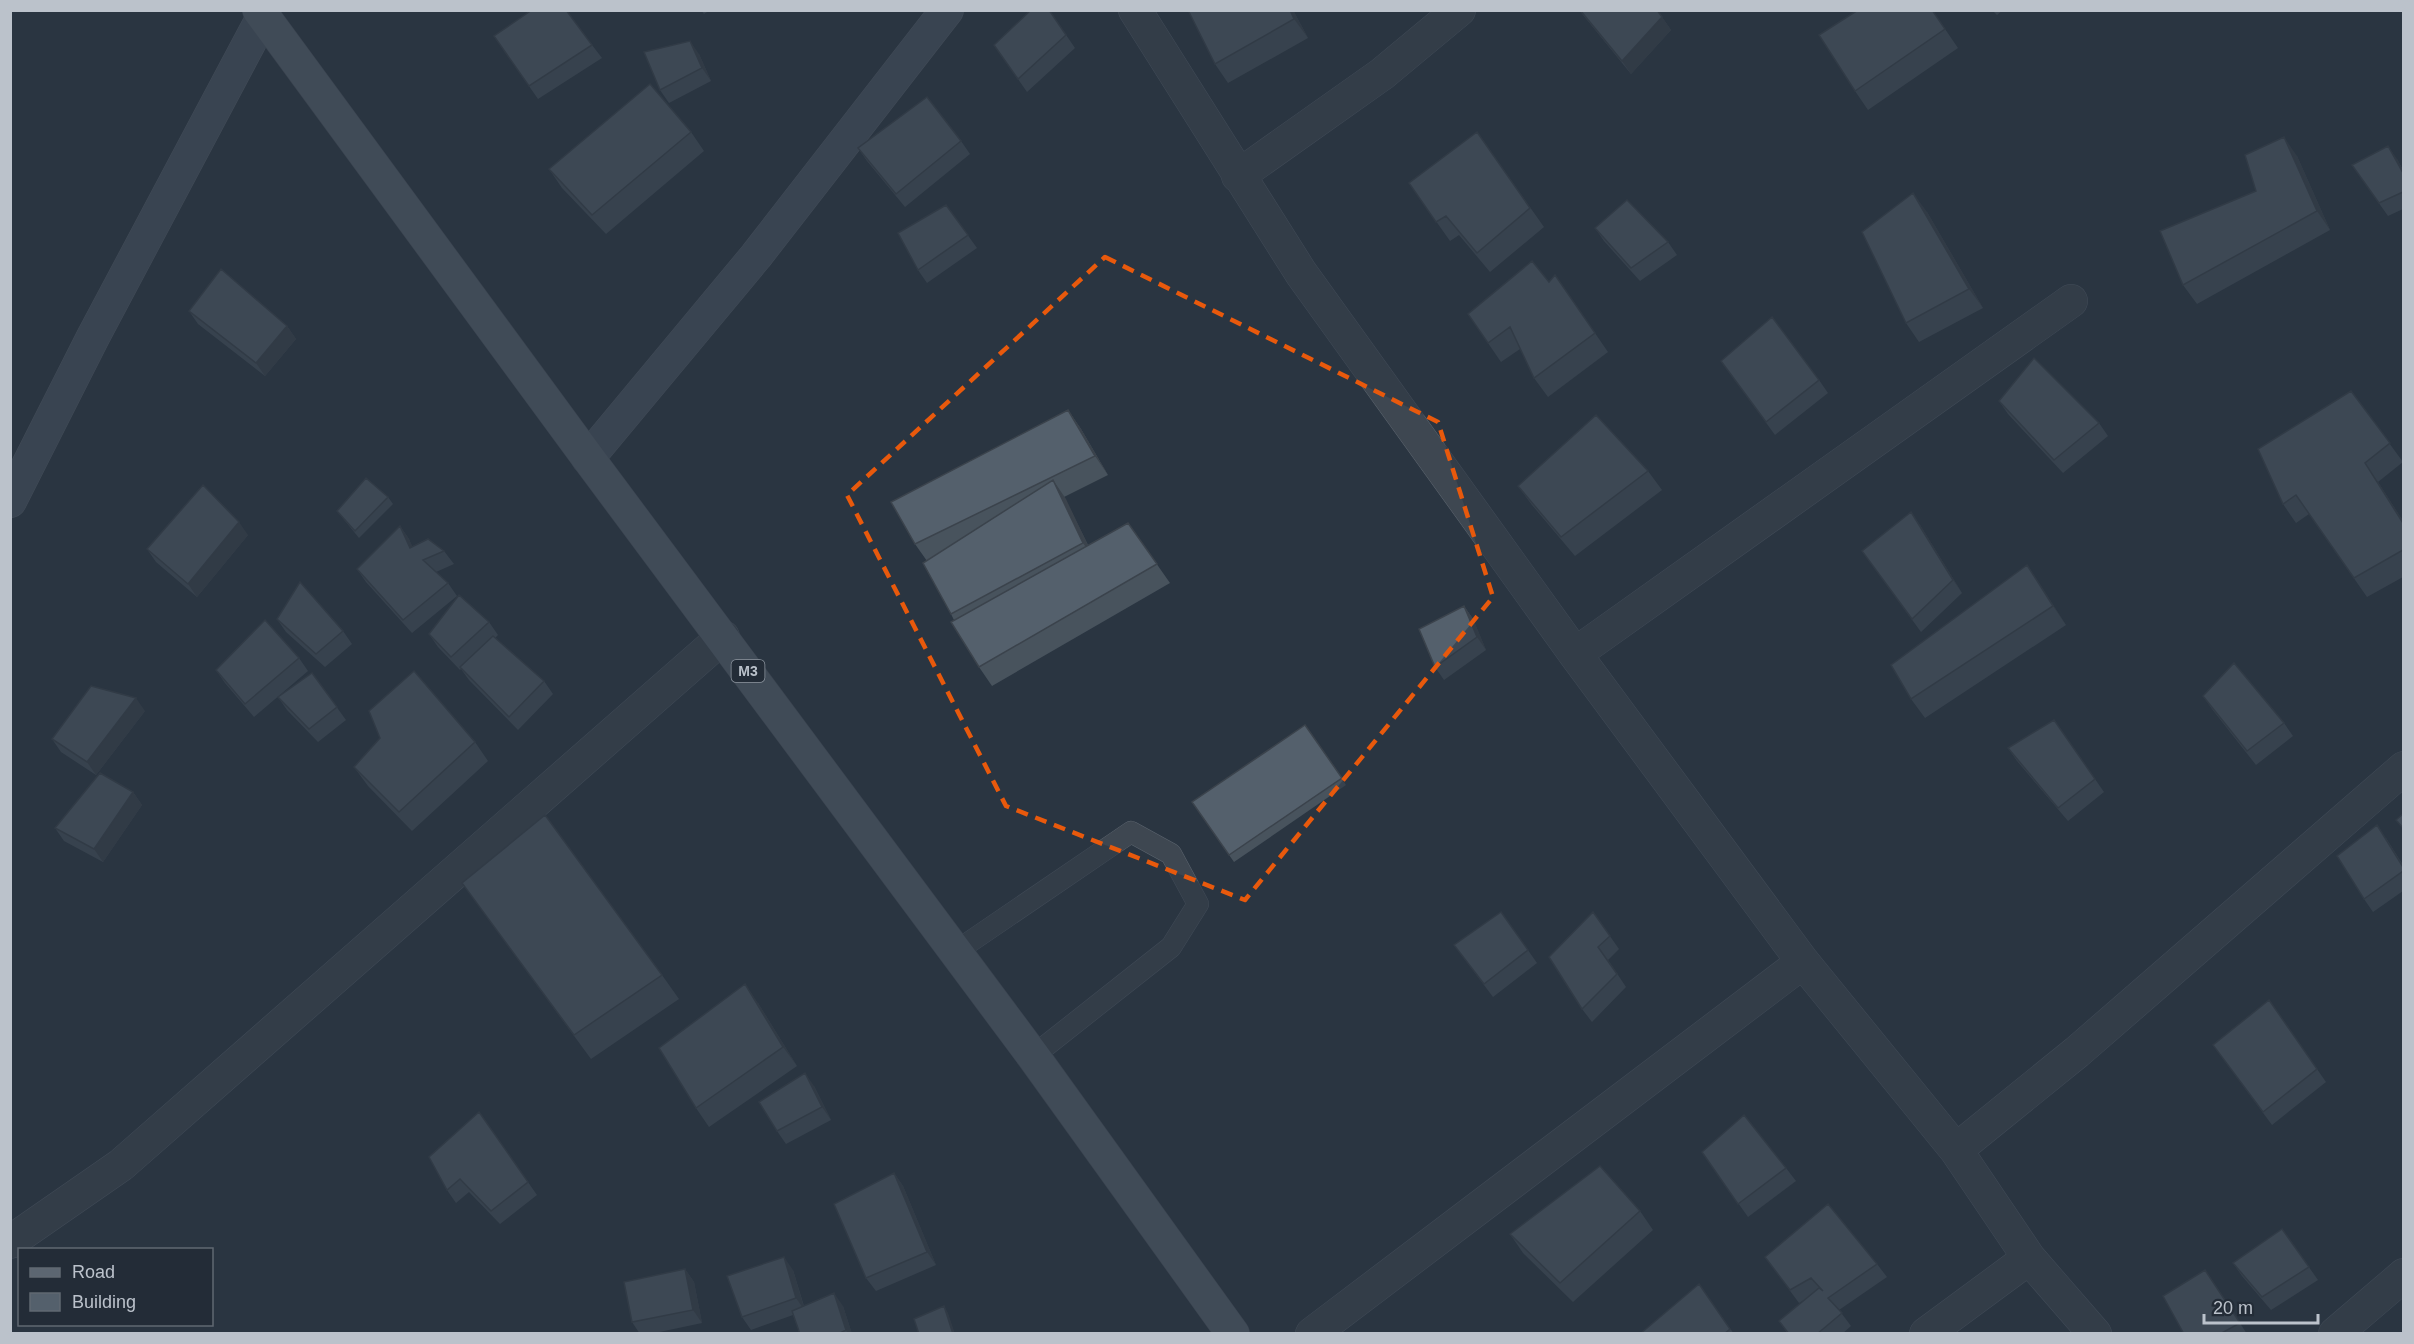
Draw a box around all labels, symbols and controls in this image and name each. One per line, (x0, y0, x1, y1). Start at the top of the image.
road number: M3 (732, 660, 764, 682)
legend (18, 1248, 213, 1326)
text: Road (72, 1262, 115, 1282)
scale bar (2204, 1287, 2318, 1325)
text: Building (72, 1292, 136, 1312)
text: 20 m (2213, 1298, 2253, 1318)

